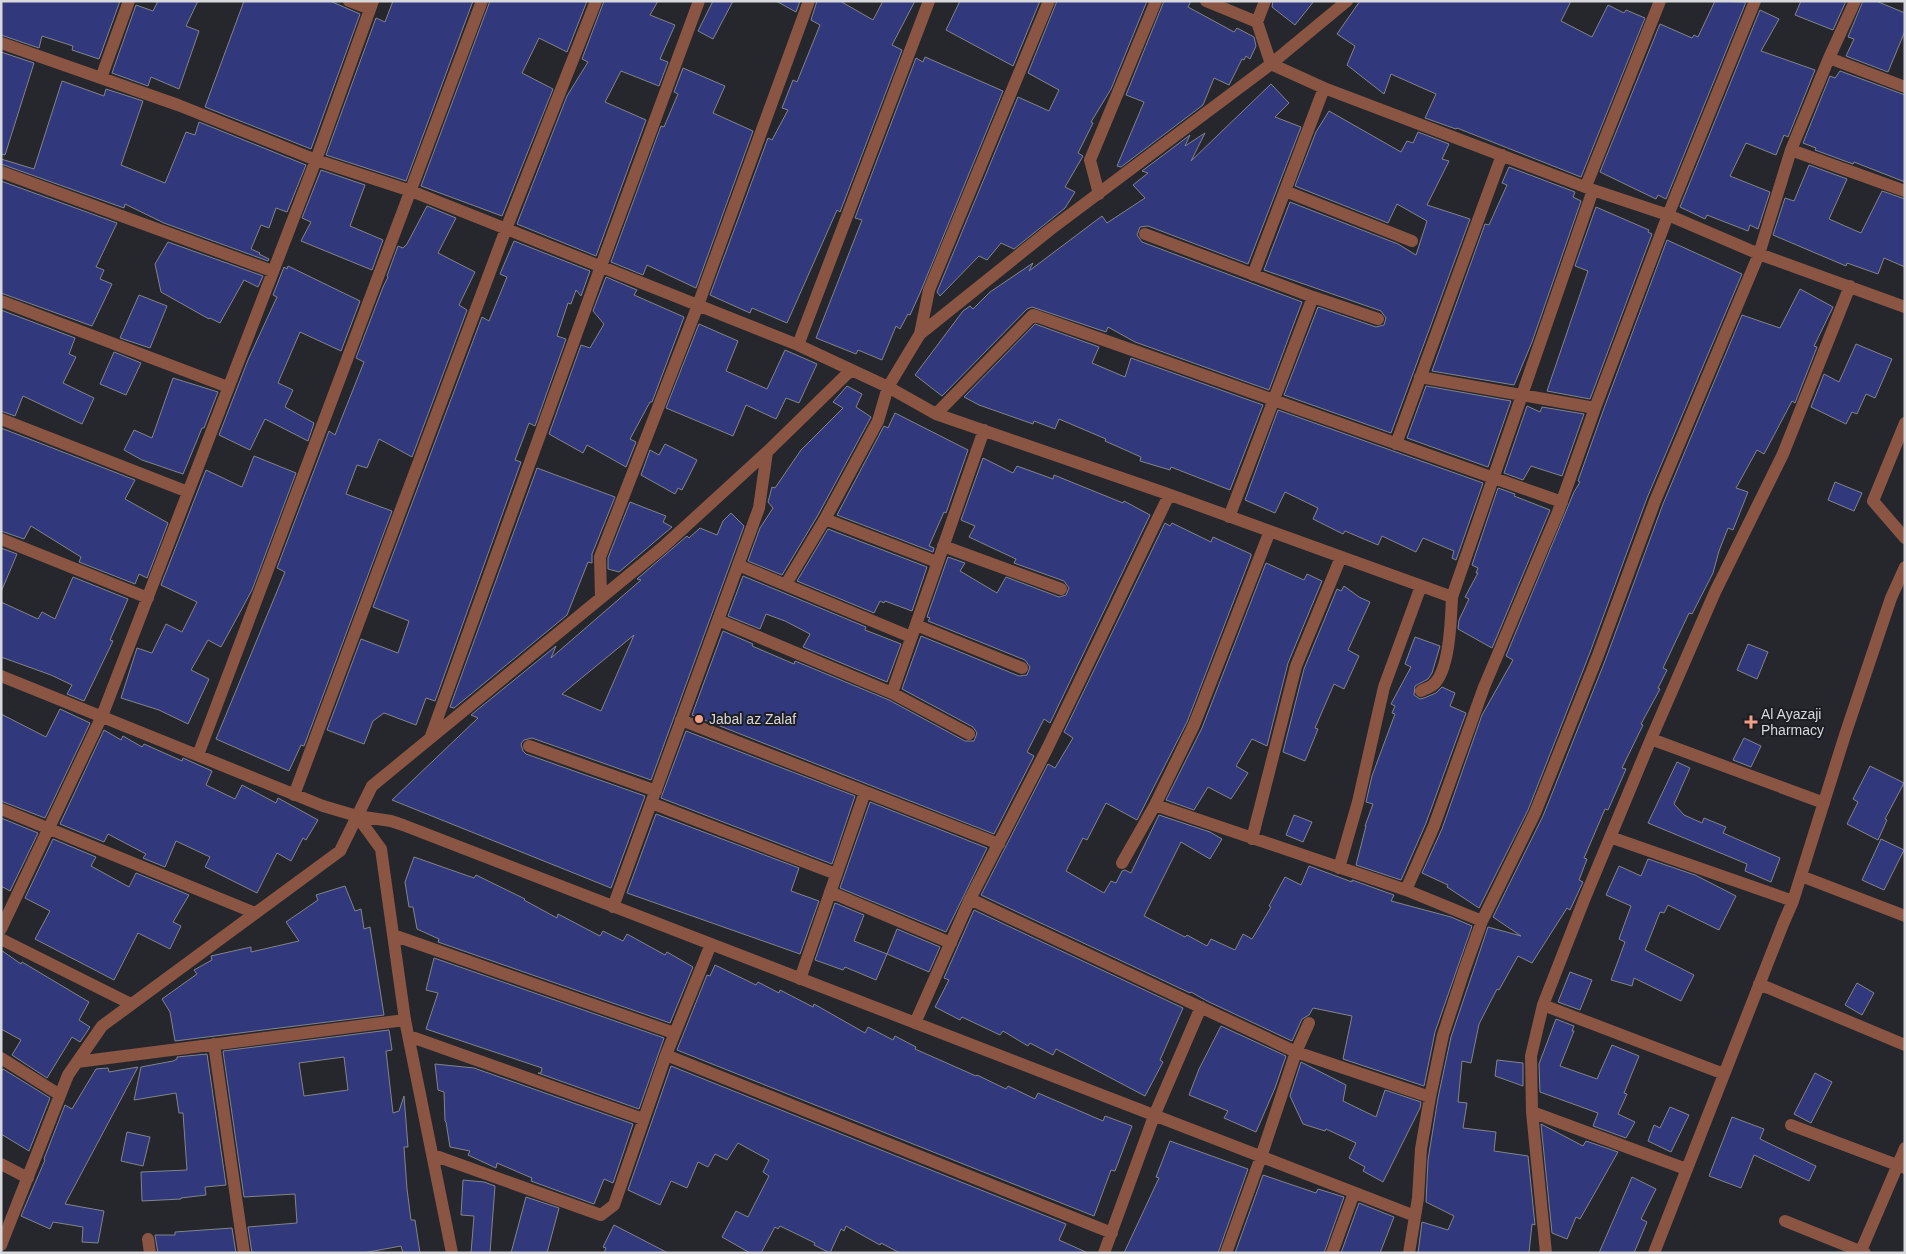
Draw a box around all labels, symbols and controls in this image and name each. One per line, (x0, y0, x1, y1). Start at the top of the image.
place label: Al Ayazaji Pharmacy (1761, 706, 1824, 738)
place label: Jabal az Zalaf (709, 711, 796, 727)
marker: Jabal az Zalaf (693, 713, 705, 725)
marker: Al Ayazaji Pharmacy (1745, 716, 1757, 728)

